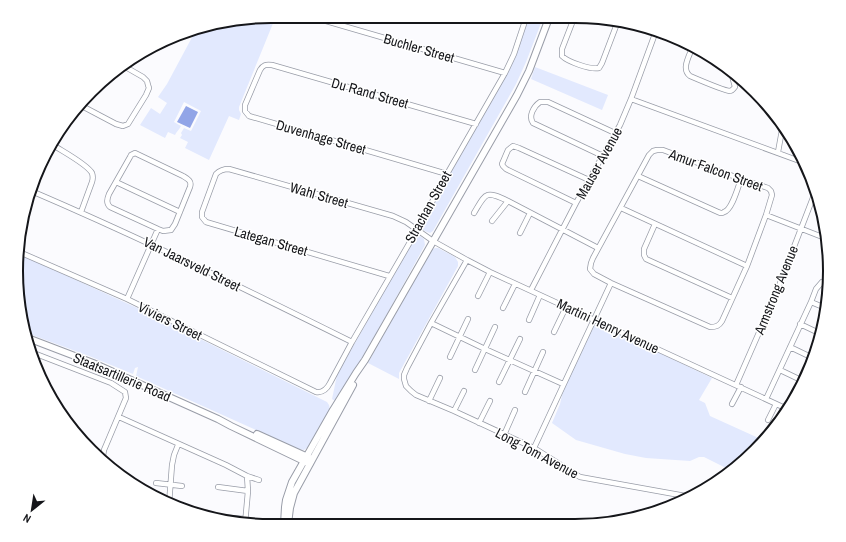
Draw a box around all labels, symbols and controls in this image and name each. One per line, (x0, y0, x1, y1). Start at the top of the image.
street label: Buchler Street (382, 29, 456, 67)
street label: Du Rand Street (329, 73, 411, 113)
street label: Duvenhage Street (274, 116, 368, 158)
street label: Mauser Avenue (572, 124, 626, 202)
street label: Amur Falcon Street (666, 144, 765, 195)
street label: Strachan Street (401, 168, 455, 246)
street label: Wahl Street (288, 178, 350, 212)
street label: Lategan Street (232, 222, 310, 260)
street label: Van Jaarsveld Street (141, 233, 243, 295)
street label: Armstrong Avenue (750, 243, 802, 338)
street label: Martini Henry Avenue (554, 294, 662, 358)
street label: Viviers Street (135, 298, 205, 344)
street label: Staatsartillerie Road (70, 348, 174, 406)
street label: Long Tom Avenue (492, 424, 582, 482)
north arrow (12, 490, 52, 530)
text: N (21, 511, 33, 526)

